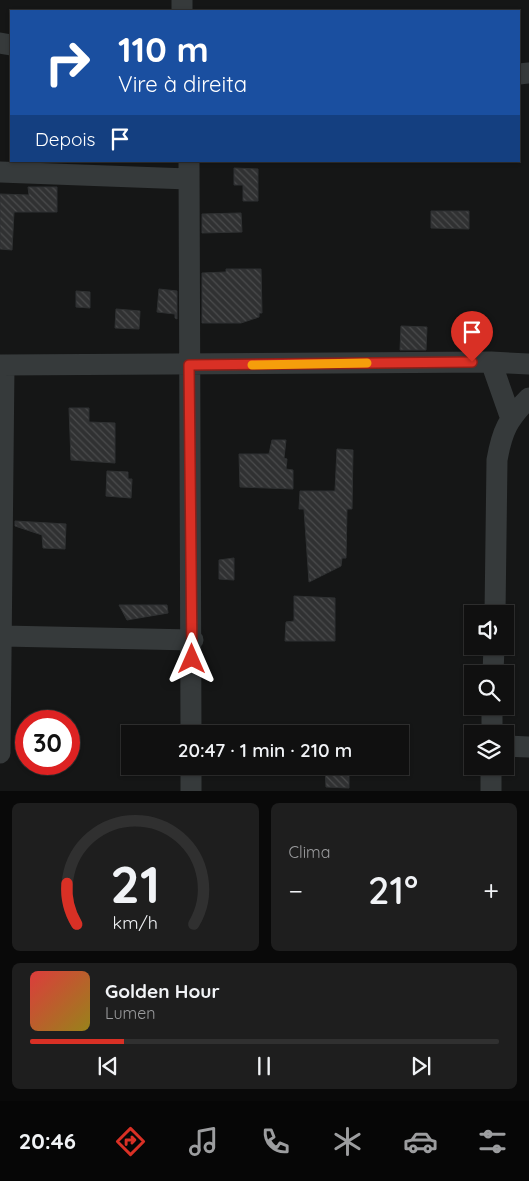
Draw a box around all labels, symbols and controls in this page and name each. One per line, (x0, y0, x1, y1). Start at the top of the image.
text: 110 m (118, 27, 209, 71)
icon: right (35, 30, 100, 95)
text: Vire à direita (118, 70, 247, 98)
icon: arrive (106, 125, 134, 153)
text: Depois (35, 127, 96, 151)
pin (451, 311, 493, 362)
icon: arrive (458, 318, 486, 346)
map controls (464, 605, 514, 775)
button: sound (464, 605, 514, 655)
position arrow (165, 632, 217, 684)
button: search (464, 665, 514, 715)
speed limit sign: 30 (15, 710, 80, 775)
button: layers (464, 725, 514, 775)
text: 20:47 · 1 min · 210 m (178, 738, 352, 762)
text: Clima (289, 842, 330, 862)
text: 21 (110, 851, 160, 916)
text: 21° (368, 866, 418, 914)
text: − (289, 873, 303, 908)
text: + (483, 873, 499, 908)
text: km/h (113, 911, 158, 933)
text: Golden Hour (105, 979, 220, 1003)
text: Lumen (105, 1003, 156, 1023)
icon: previous (94, 1052, 122, 1080)
icon: pause (250, 1052, 278, 1080)
icon: next (407, 1052, 435, 1080)
icon: directions (113, 1124, 148, 1159)
icon: music (186, 1124, 221, 1159)
icon: phone (258, 1124, 293, 1159)
icon: climate (330, 1124, 365, 1159)
icon: car (403, 1124, 438, 1159)
icon: filters (475, 1124, 510, 1159)
text: 20:46 (19, 1127, 76, 1155)

